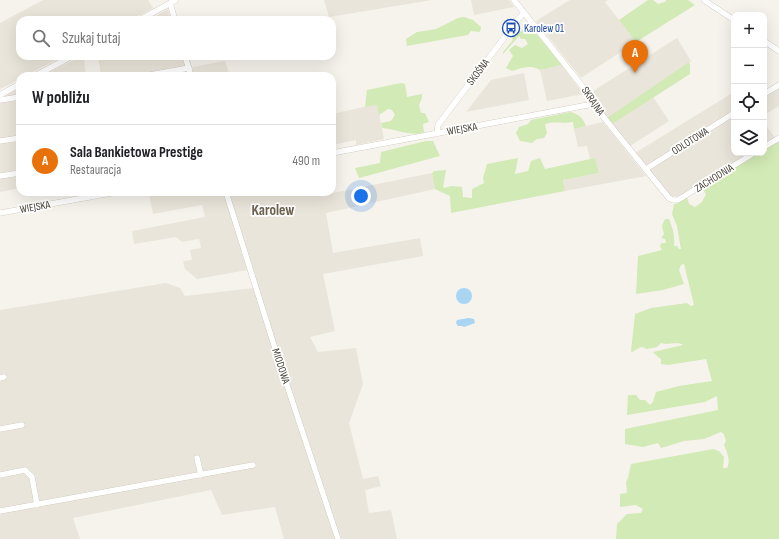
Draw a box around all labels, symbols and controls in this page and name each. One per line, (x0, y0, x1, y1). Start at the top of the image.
map controls (731, 12, 767, 156)
button: + (731, 12, 767, 48)
search box (16, 16, 336, 60)
bus stop icon: Karolew 01 (501, 18, 521, 38)
place label: Karolew 01 (524, 22, 564, 35)
icon: search (30, 27, 52, 49)
text: Szukaj tutaj (62, 29, 120, 48)
pin: A (622, 40, 648, 73)
button: − (731, 48, 767, 84)
street label: SKOŚNA (464, 56, 492, 88)
street label: SKRAJNA (579, 84, 608, 118)
button: locate (731, 84, 767, 120)
text: W pobliżu (32, 88, 90, 108)
street label: WIEJSKA (446, 120, 478, 138)
button: layers (731, 120, 767, 156)
street label: ODLOTOWA (669, 124, 711, 157)
text: Sala Bankietowa Prestige (70, 143, 203, 162)
text: A (42, 153, 48, 169)
text: 490 m (293, 153, 320, 169)
street label: ZACHODNIA (692, 161, 736, 195)
text: Restauracja (70, 162, 121, 178)
your location (351, 186, 371, 206)
street label: WIEJSKA (19, 198, 51, 216)
district label: Karolew (252, 201, 294, 220)
street label: MIODOWA (269, 347, 293, 386)

